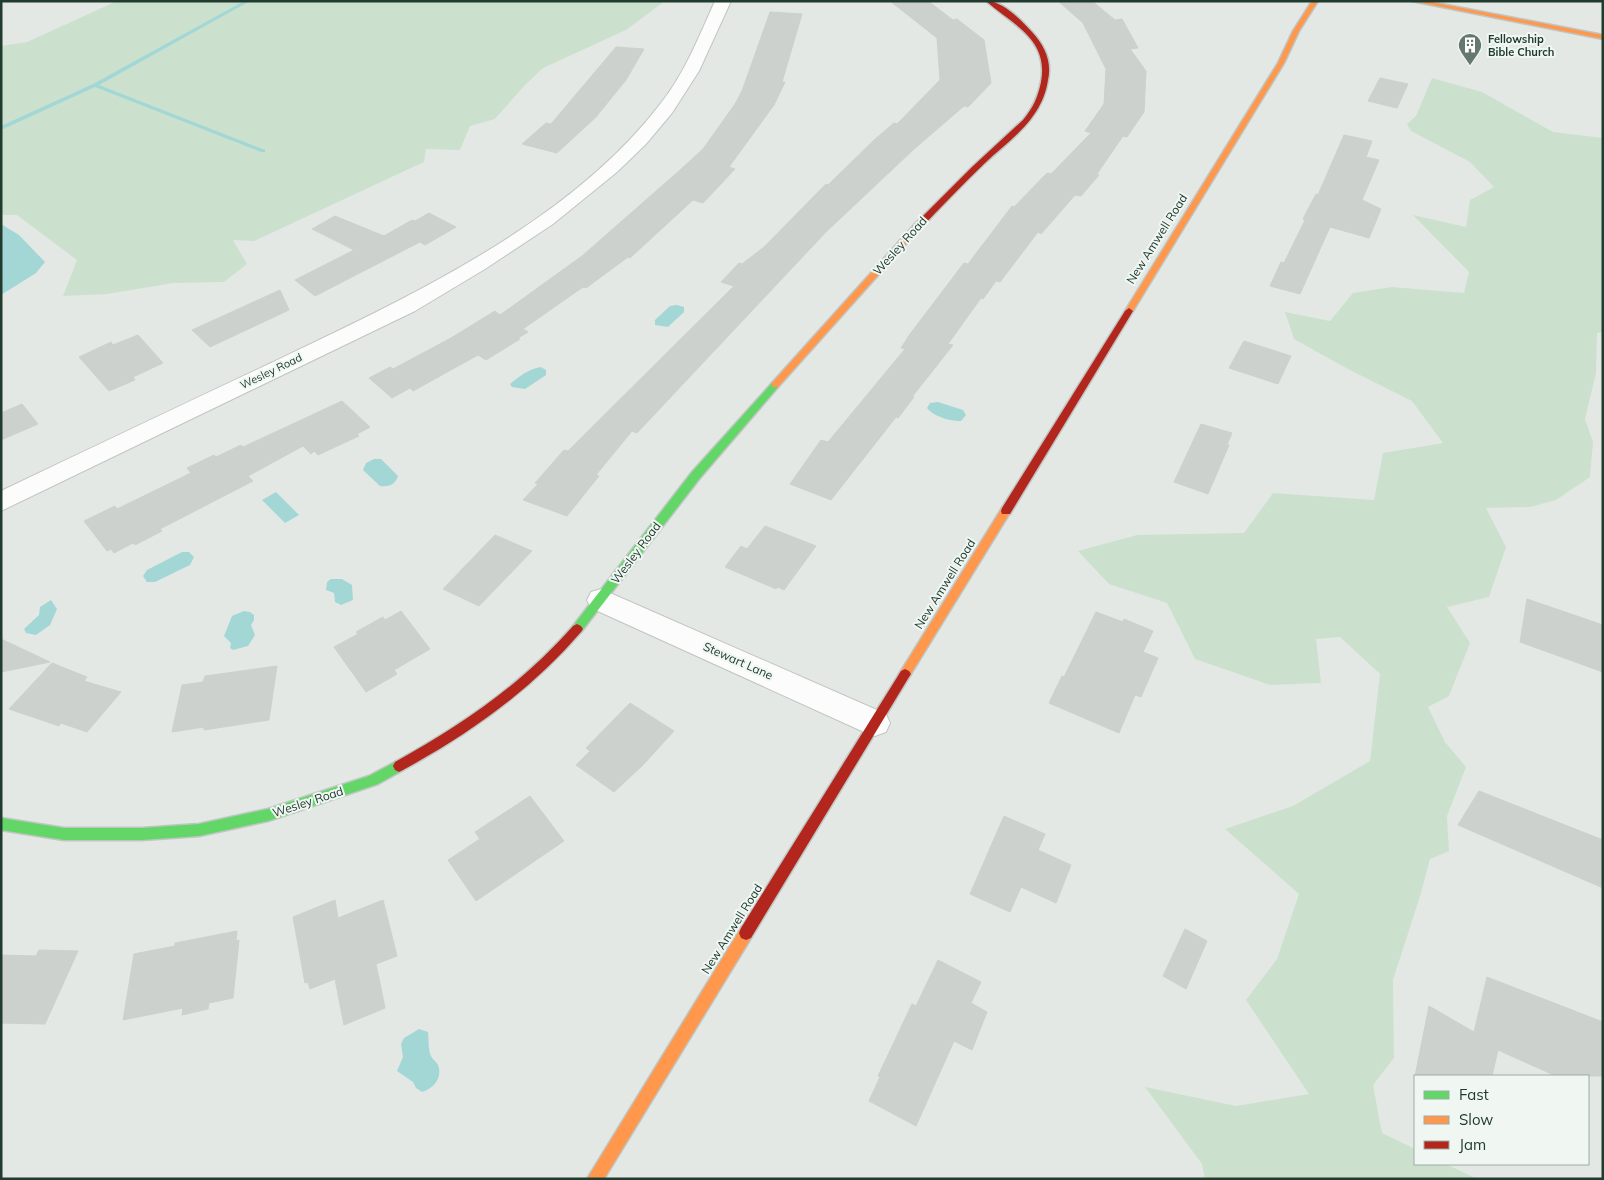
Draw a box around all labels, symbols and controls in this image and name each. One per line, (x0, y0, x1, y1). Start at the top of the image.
building icon: Fellowship Bible Church (1457, 32, 1483, 66)
place label: Fellowship Bible Church (1488, 32, 1554, 59)
street label: New Amwell Road (1123, 191, 1190, 287)
street label: Wesley Road (870, 213, 930, 278)
street label: Wesley Road (238, 350, 304, 392)
street label: Wesley Road (608, 519, 664, 587)
street label: New Amwell Road (911, 536, 978, 632)
street label: Stewart Lane (701, 638, 775, 683)
street label: Wesley Road (271, 783, 345, 820)
street label: New Amwell Road (698, 881, 765, 977)
legend (1414, 1075, 1589, 1165)
text: Fast (1459, 1085, 1489, 1104)
text: Slow (1459, 1110, 1493, 1129)
text: Jam (1459, 1135, 1486, 1154)

